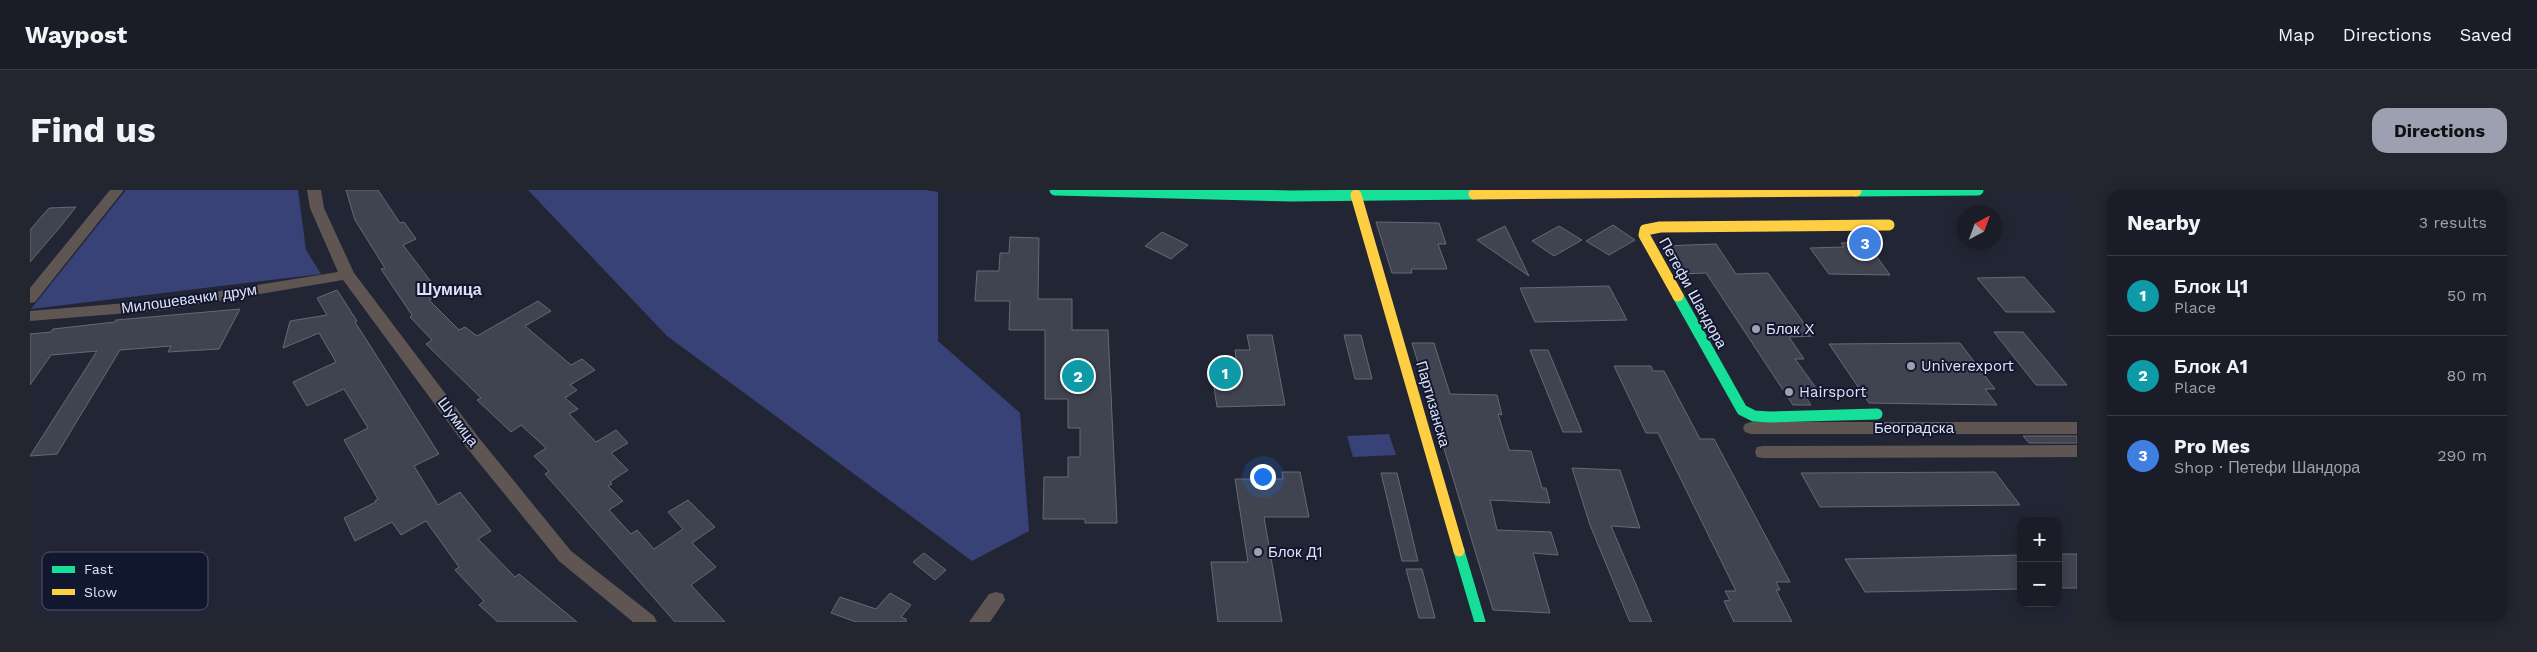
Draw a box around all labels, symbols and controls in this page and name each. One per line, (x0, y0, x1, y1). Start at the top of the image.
text: Waypost (25, 21, 127, 49)
text: Map (2278, 24, 2315, 45)
text: Directions (2343, 24, 2432, 45)
text: Saved (2460, 24, 2512, 45)
button: Directions (2372, 108, 2507, 153)
text: Find us (30, 109, 156, 151)
north arrow (1957, 205, 2002, 250)
text: Nearby (2127, 210, 2200, 235)
text: 3 results (2419, 213, 2487, 232)
pin: 3 (1849, 224, 1881, 262)
street label: Петефи Шандора (1655, 235, 1731, 352)
text: Блок Ц1 (2174, 275, 2248, 298)
district label: Шумица (416, 280, 482, 299)
street label: Милошевачки друм (120, 281, 258, 317)
text: 1 (2140, 286, 2146, 305)
text: 50 m (2447, 286, 2487, 305)
text: Place (2174, 298, 2216, 317)
place label: Блок Х (1766, 320, 1815, 338)
marker: Блок Х (1750, 323, 1762, 335)
pin: 1 (1209, 354, 1241, 392)
text: Блок А1 (2174, 355, 2248, 378)
pin: 2 (1062, 357, 1094, 395)
place label: Univerexport (1921, 357, 2015, 375)
street label: Партизанска (1412, 359, 1454, 450)
marker: Univerexport (1905, 360, 1917, 372)
text: 2 (2138, 366, 2148, 385)
text: 80 m (2446, 366, 2487, 385)
text: Place (2174, 378, 2216, 397)
place label: Hairsport (1799, 383, 1867, 401)
marker: Hairsport (1783, 386, 1795, 398)
street label: Шумица (434, 394, 483, 451)
street label: Београдска (1874, 419, 1955, 437)
text: Pro Mes (2174, 435, 2250, 458)
text: 3 (2138, 446, 2148, 465)
text: 290 m (2437, 446, 2487, 465)
text: Shop · Петефи Шандора (2174, 458, 2360, 477)
your location (1250, 464, 1276, 490)
map controls (2017, 517, 2062, 607)
button: + (2017, 517, 2062, 562)
place label: Блок Д1 (1268, 543, 1323, 561)
marker: Блок Д1 (1252, 546, 1264, 558)
legend (42, 552, 208, 610)
text: Fast (84, 561, 113, 577)
button: − (2017, 562, 2062, 607)
text: Slow (84, 584, 117, 600)

